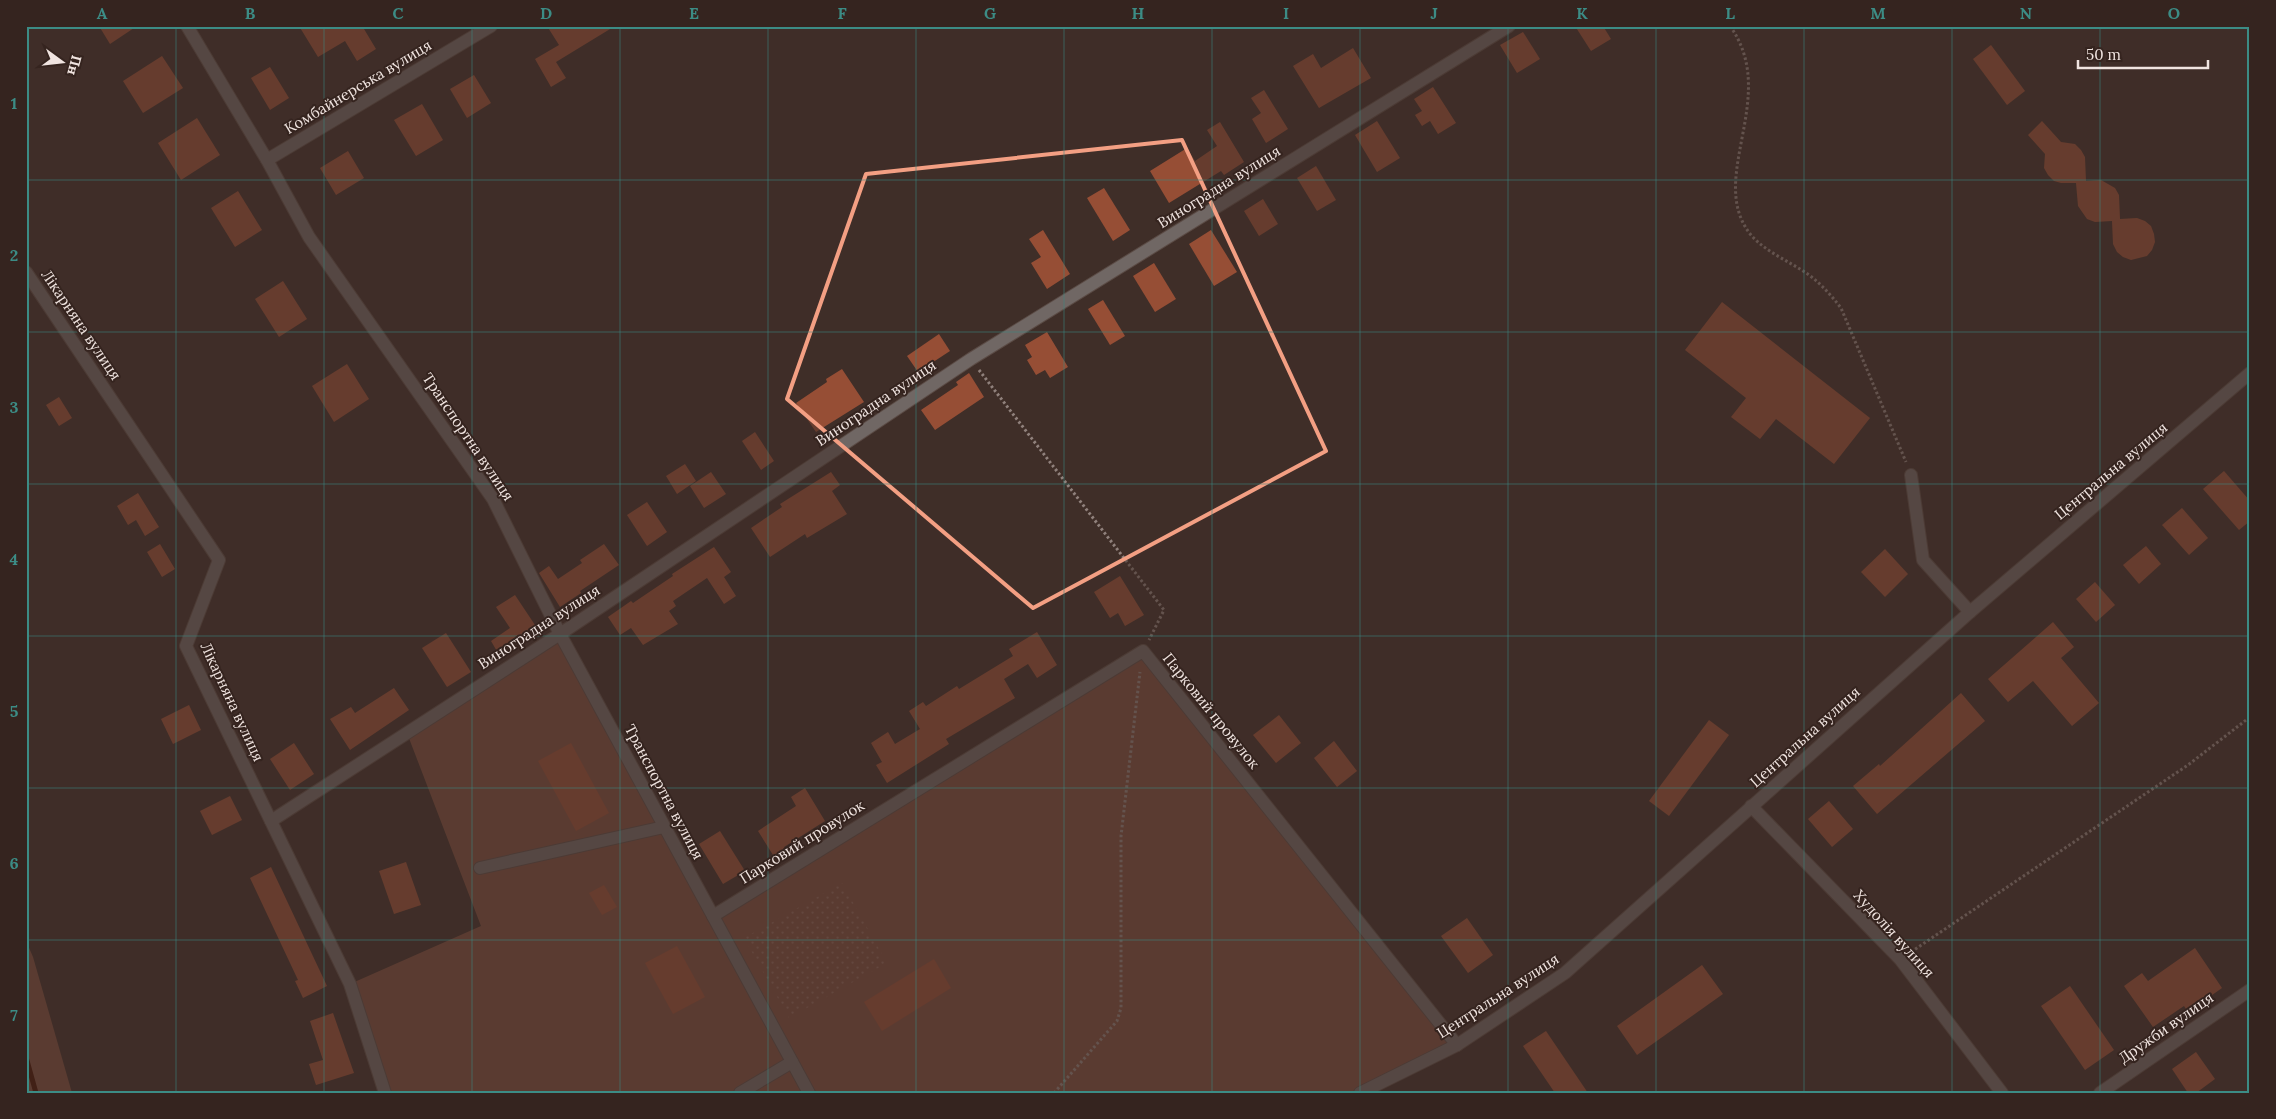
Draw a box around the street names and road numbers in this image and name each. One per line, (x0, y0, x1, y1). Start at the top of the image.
street label: Комбайнерська вулиця (281, 35, 435, 138)
street label: Виноградна вулиця (1154, 141, 1284, 232)
street label: Лікарняна вулиця (37, 266, 125, 384)
street label: Виноградна вулиця (812, 355, 940, 450)
street label: Транспортна вулиця (418, 369, 518, 504)
street label: Центральна вулиця (2050, 418, 2171, 523)
street label: Виноградна вулиця (474, 580, 603, 673)
street label: Лікарняна вулиця (197, 639, 268, 764)
street label: Парковий провулок (1159, 649, 1264, 772)
street label: Центральна вулиця (1746, 682, 1864, 791)
street label: Транспортна вулиця (621, 721, 708, 863)
street label: Парковий провулок (736, 795, 868, 888)
street label: Худолія вулиця (1850, 886, 1939, 982)
street label: Центральна вулиця (1433, 949, 1562, 1042)
street label: Дружби вулиця (2115, 988, 2217, 1067)

